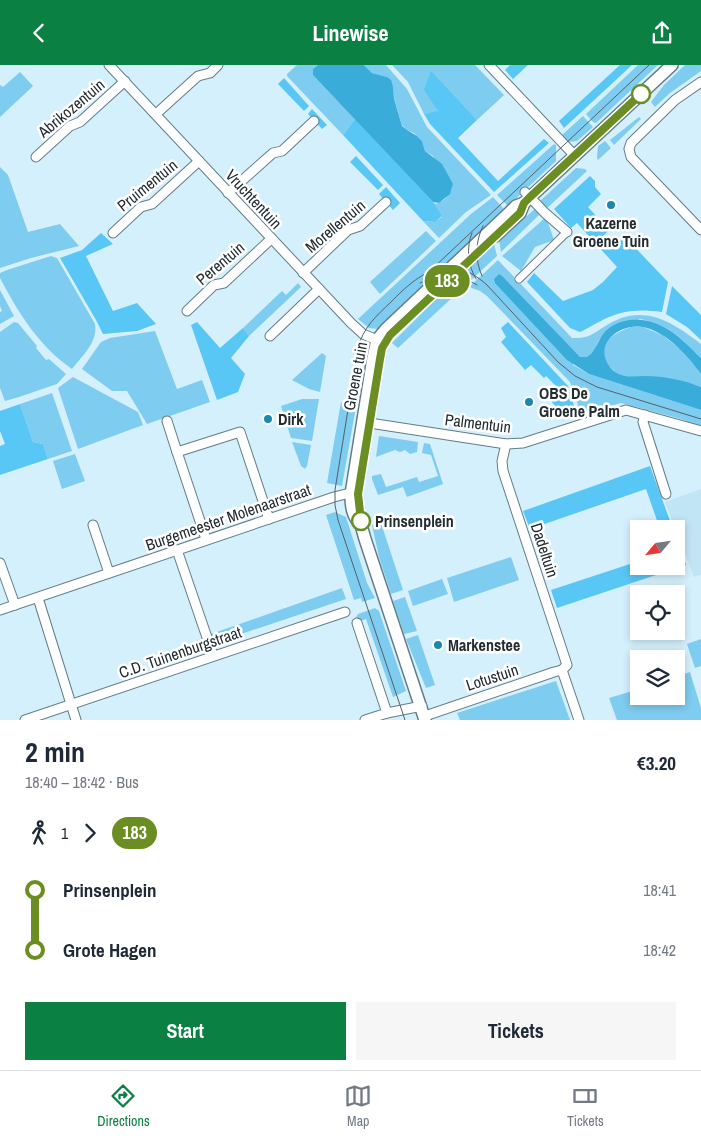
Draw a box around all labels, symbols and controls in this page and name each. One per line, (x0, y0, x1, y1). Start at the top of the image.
text: Linewise (312, 18, 389, 48)
icon: back (25, 19, 53, 47)
icon: share (648, 19, 676, 47)
street label: Abrikozentuin (32, 74, 109, 143)
unlabelled marker (631, 84, 651, 104)
street label: Pruimentuin (112, 154, 182, 216)
street label: Vruchtentuin (221, 164, 287, 234)
street label: Morellentuin (300, 194, 370, 258)
marker: Kazerne Groene Tuin (605, 199, 617, 211)
place label: Kazerne Groene Tuin (573, 212, 649, 252)
street label: Perentuin (191, 236, 249, 290)
line badge: 183 (418, 265, 476, 297)
text: 183 (435, 268, 459, 293)
street label: Groene tuin (338, 340, 372, 412)
place label: OBS De Groene Palm (539, 382, 620, 422)
marker: OBS De Groene Palm (523, 396, 535, 408)
place label: Dirk (278, 408, 304, 430)
street label: Palmentuin (444, 408, 512, 438)
marker: Dirk (262, 413, 274, 425)
street label: Burgemeester Molenaarstraat (142, 478, 314, 556)
place label: Prinsenplein (375, 510, 454, 532)
marker: Prinsenplein (351, 511, 371, 531)
street label: Dadeltuin (526, 520, 564, 580)
north arrow (630, 520, 685, 575)
map controls (630, 520, 685, 705)
button: locate (630, 585, 685, 640)
street label: C.D. Tuinenburgstraat (116, 621, 245, 683)
place label: Markenstee (448, 634, 520, 656)
marker: Markenstee (432, 639, 444, 651)
button: layers (630, 650, 685, 705)
street label: Lotustuin (463, 658, 521, 696)
text: 2 min (25, 733, 85, 771)
text: €3.20 (637, 750, 676, 776)
text: 18:40 – 18:42 · Bus (25, 771, 139, 793)
icon: walk (25, 819, 53, 847)
icon: forward (76, 819, 104, 847)
text: 183 (122, 820, 147, 845)
text: 1 (61, 822, 68, 844)
text: Prinsenplein (63, 877, 157, 903)
text: 18:41 (643, 879, 676, 901)
text: Grote Hagen (63, 937, 157, 963)
text: 18:42 (643, 939, 676, 961)
button: Start (25, 1002, 346, 1060)
button: Tickets (356, 1002, 676, 1060)
tab: Directions (97, 1082, 150, 1130)
tab: Map (344, 1082, 372, 1130)
tab: Tickets (567, 1082, 604, 1130)

